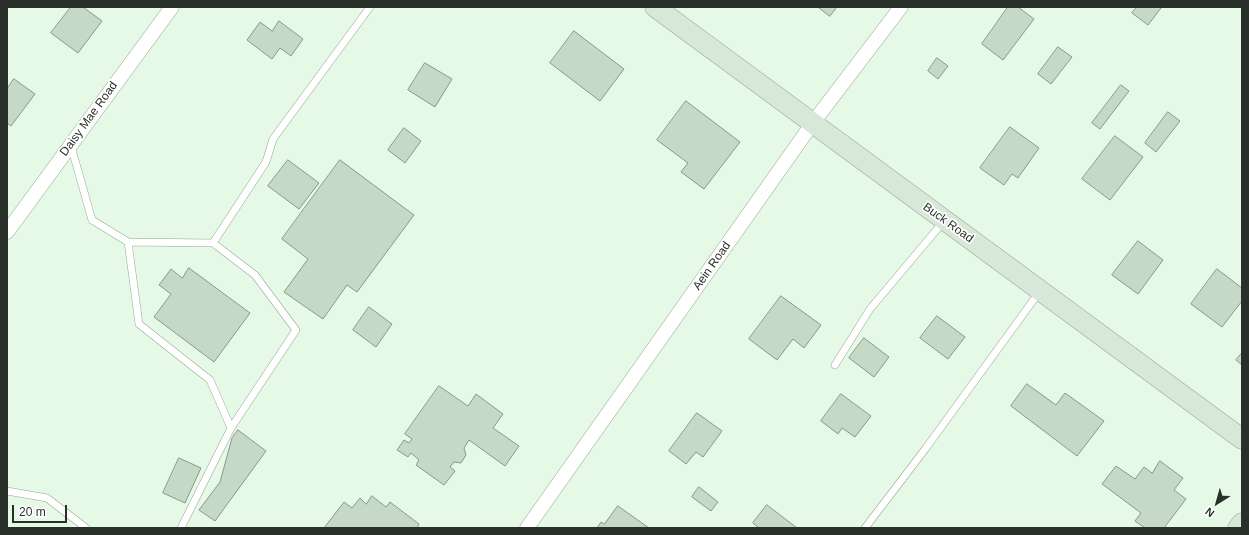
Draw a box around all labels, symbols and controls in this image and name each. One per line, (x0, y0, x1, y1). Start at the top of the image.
street label: Daisy Mae Road (57, 79, 121, 159)
street label: Buck Road (920, 200, 976, 246)
street label: Aein Road (690, 239, 734, 293)
north arrow (1197, 483, 1237, 523)
scale bar (14, 497, 69, 523)
text: 20 m (19, 505, 46, 519)
text: N (1203, 505, 1217, 520)

